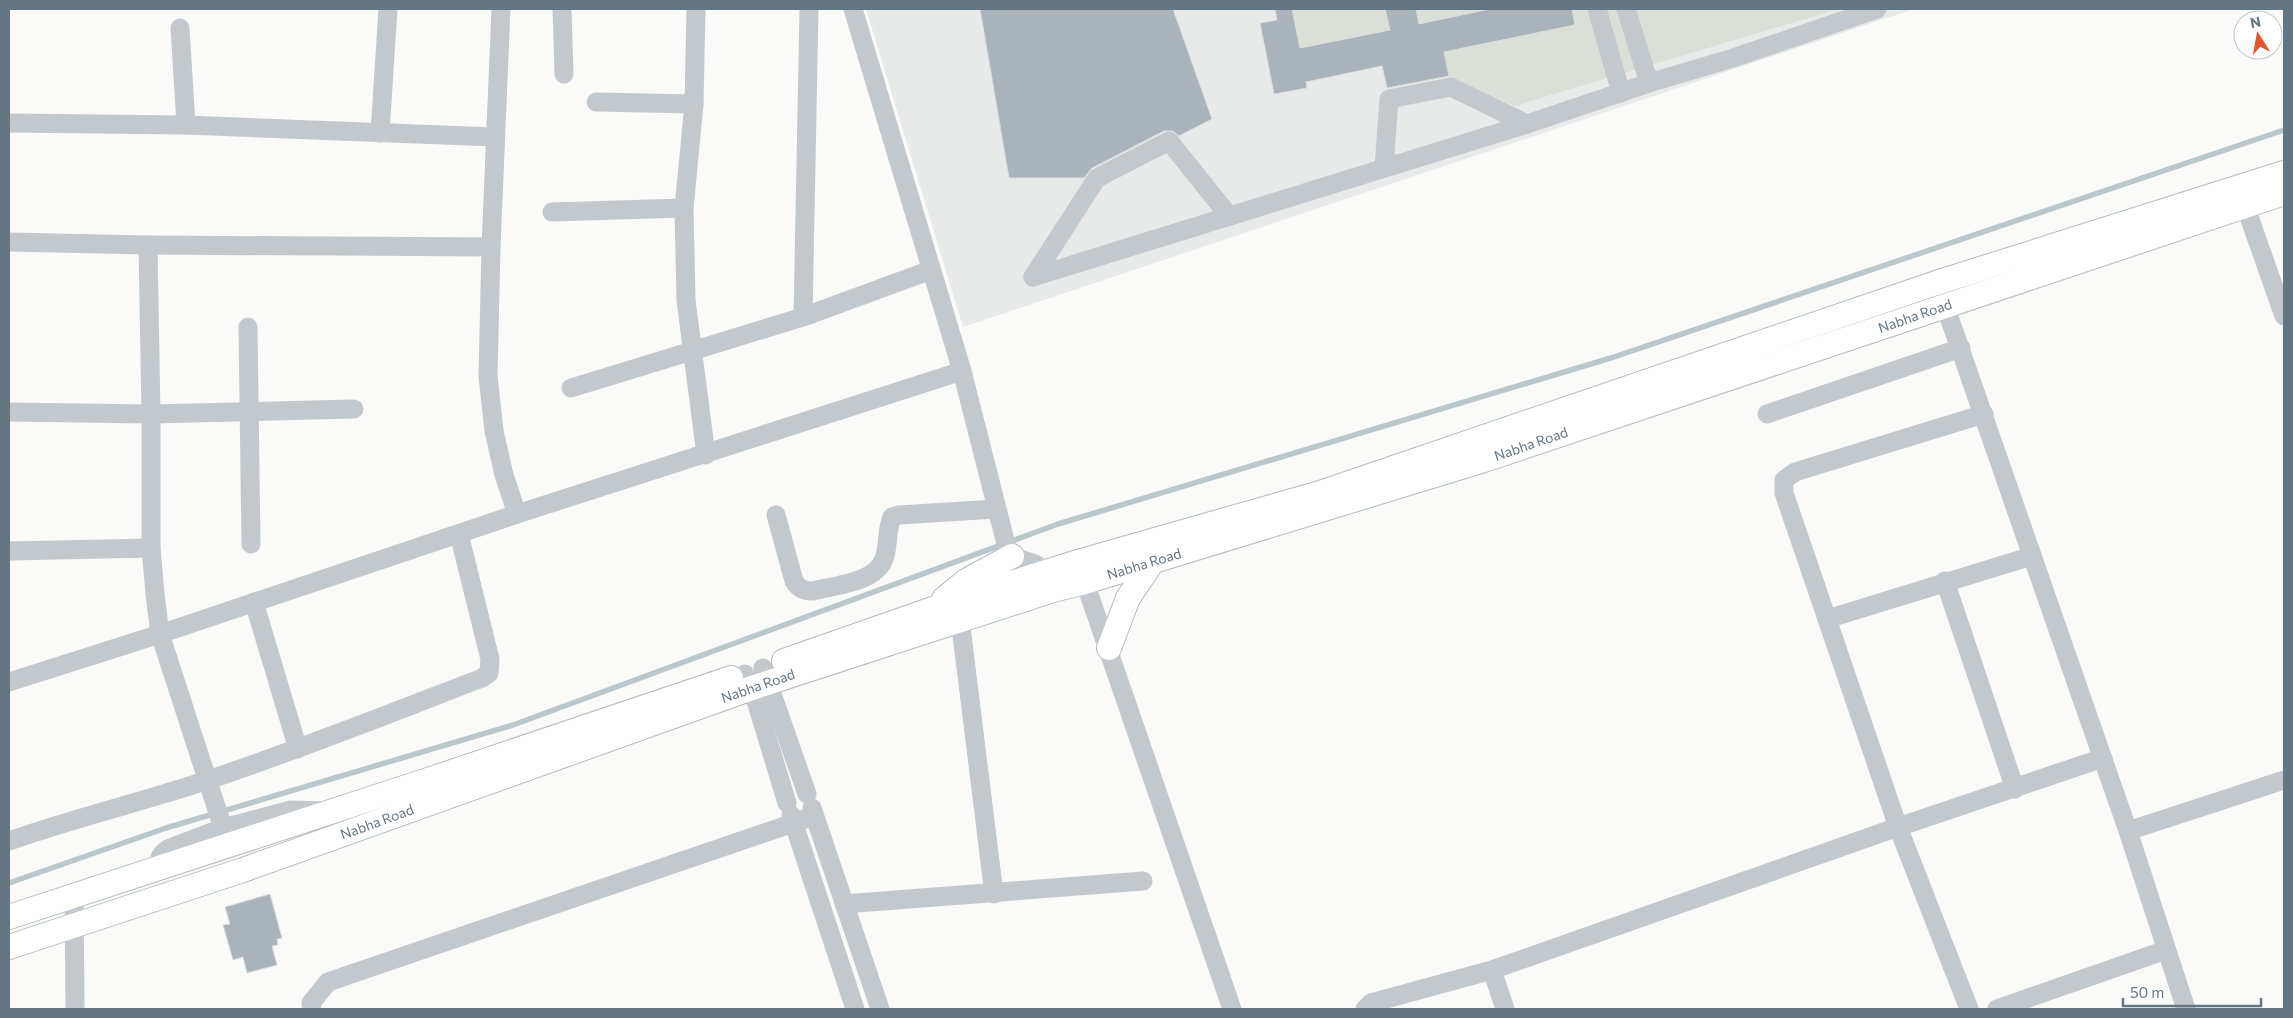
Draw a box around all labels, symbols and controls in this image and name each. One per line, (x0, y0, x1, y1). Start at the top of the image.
north arrow (2233, 10, 2283, 60)
text: N (2249, 12, 2262, 31)
street label: Nabha Road (1876, 295, 1954, 336)
street label: Nabha Road (1492, 423, 1570, 464)
street label: Nabha Road (1105, 544, 1183, 583)
street label: Nabha Road (719, 665, 797, 706)
street label: Nabha Road (338, 800, 416, 843)
scale bar (2123, 976, 2260, 1008)
text: 50 m (2130, 983, 2164, 1001)

